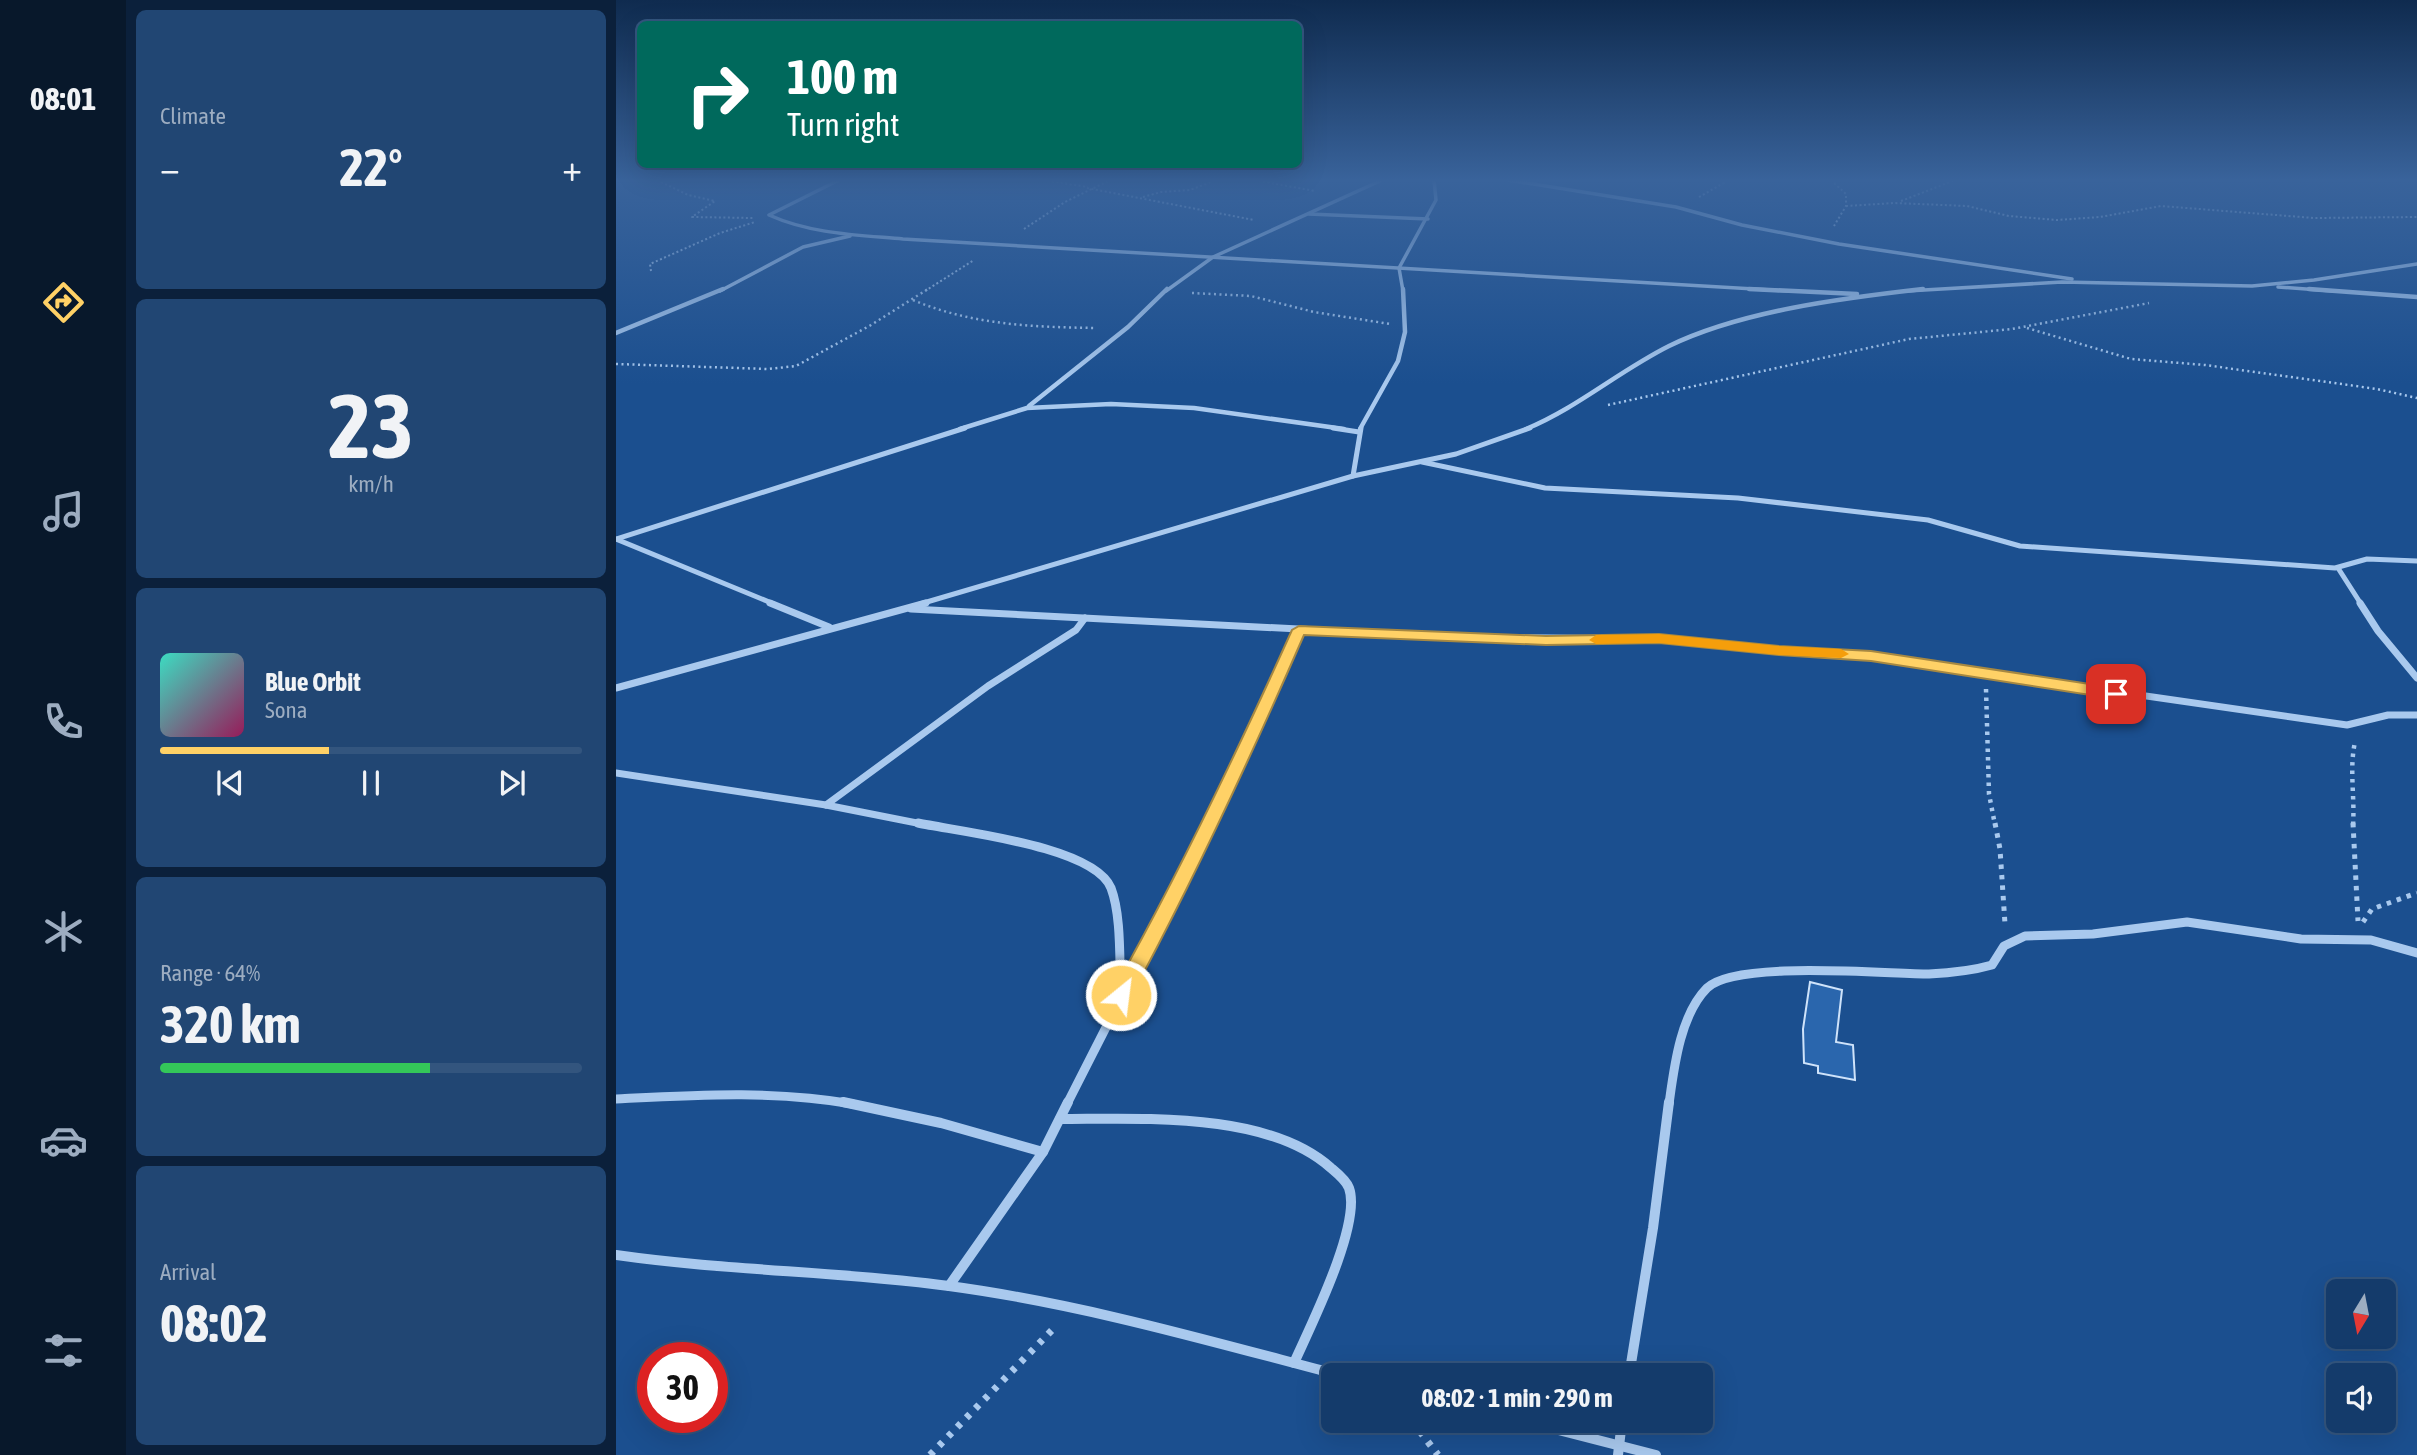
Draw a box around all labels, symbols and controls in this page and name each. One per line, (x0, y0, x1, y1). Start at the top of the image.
text: 100 m (787, 48, 898, 104)
icon: right (672, 49, 763, 140)
text: 08:01 (30, 80, 96, 117)
text: Climate (160, 103, 226, 129)
text: Turn right (787, 106, 900, 143)
text: 22° (339, 137, 403, 197)
text: − (160, 146, 180, 189)
text: + (562, 146, 582, 189)
icon: directions (39, 278, 88, 327)
text: 23 (328, 373, 414, 477)
text: km/h (348, 471, 394, 497)
icon: music (39, 487, 88, 536)
pin (2086, 664, 2146, 724)
text: Blue Orbit (265, 667, 361, 697)
icon: arrive (2097, 675, 2135, 713)
icon: phone (39, 697, 88, 746)
text: Sona (265, 697, 307, 723)
icon: previous (211, 764, 249, 802)
icon: pause (352, 764, 390, 802)
icon: next (493, 764, 531, 802)
icon: climate (39, 907, 88, 956)
position arrow (1084, 958, 1158, 1032)
text: Range · 64% (160, 960, 260, 986)
text: 320 km (160, 994, 301, 1054)
icon: car (39, 1116, 88, 1165)
text: Arrival (160, 1259, 216, 1285)
north arrow (2326, 1279, 2396, 1349)
map controls (2326, 1279, 2396, 1433)
text: 08:02 (160, 1293, 268, 1353)
icon: filters (39, 1326, 88, 1375)
speed limit sign: 30 (637, 1342, 728, 1433)
button: sound (2326, 1363, 2396, 1433)
text: 08:02 · 1 min · 290 m (1421, 1383, 1613, 1413)

